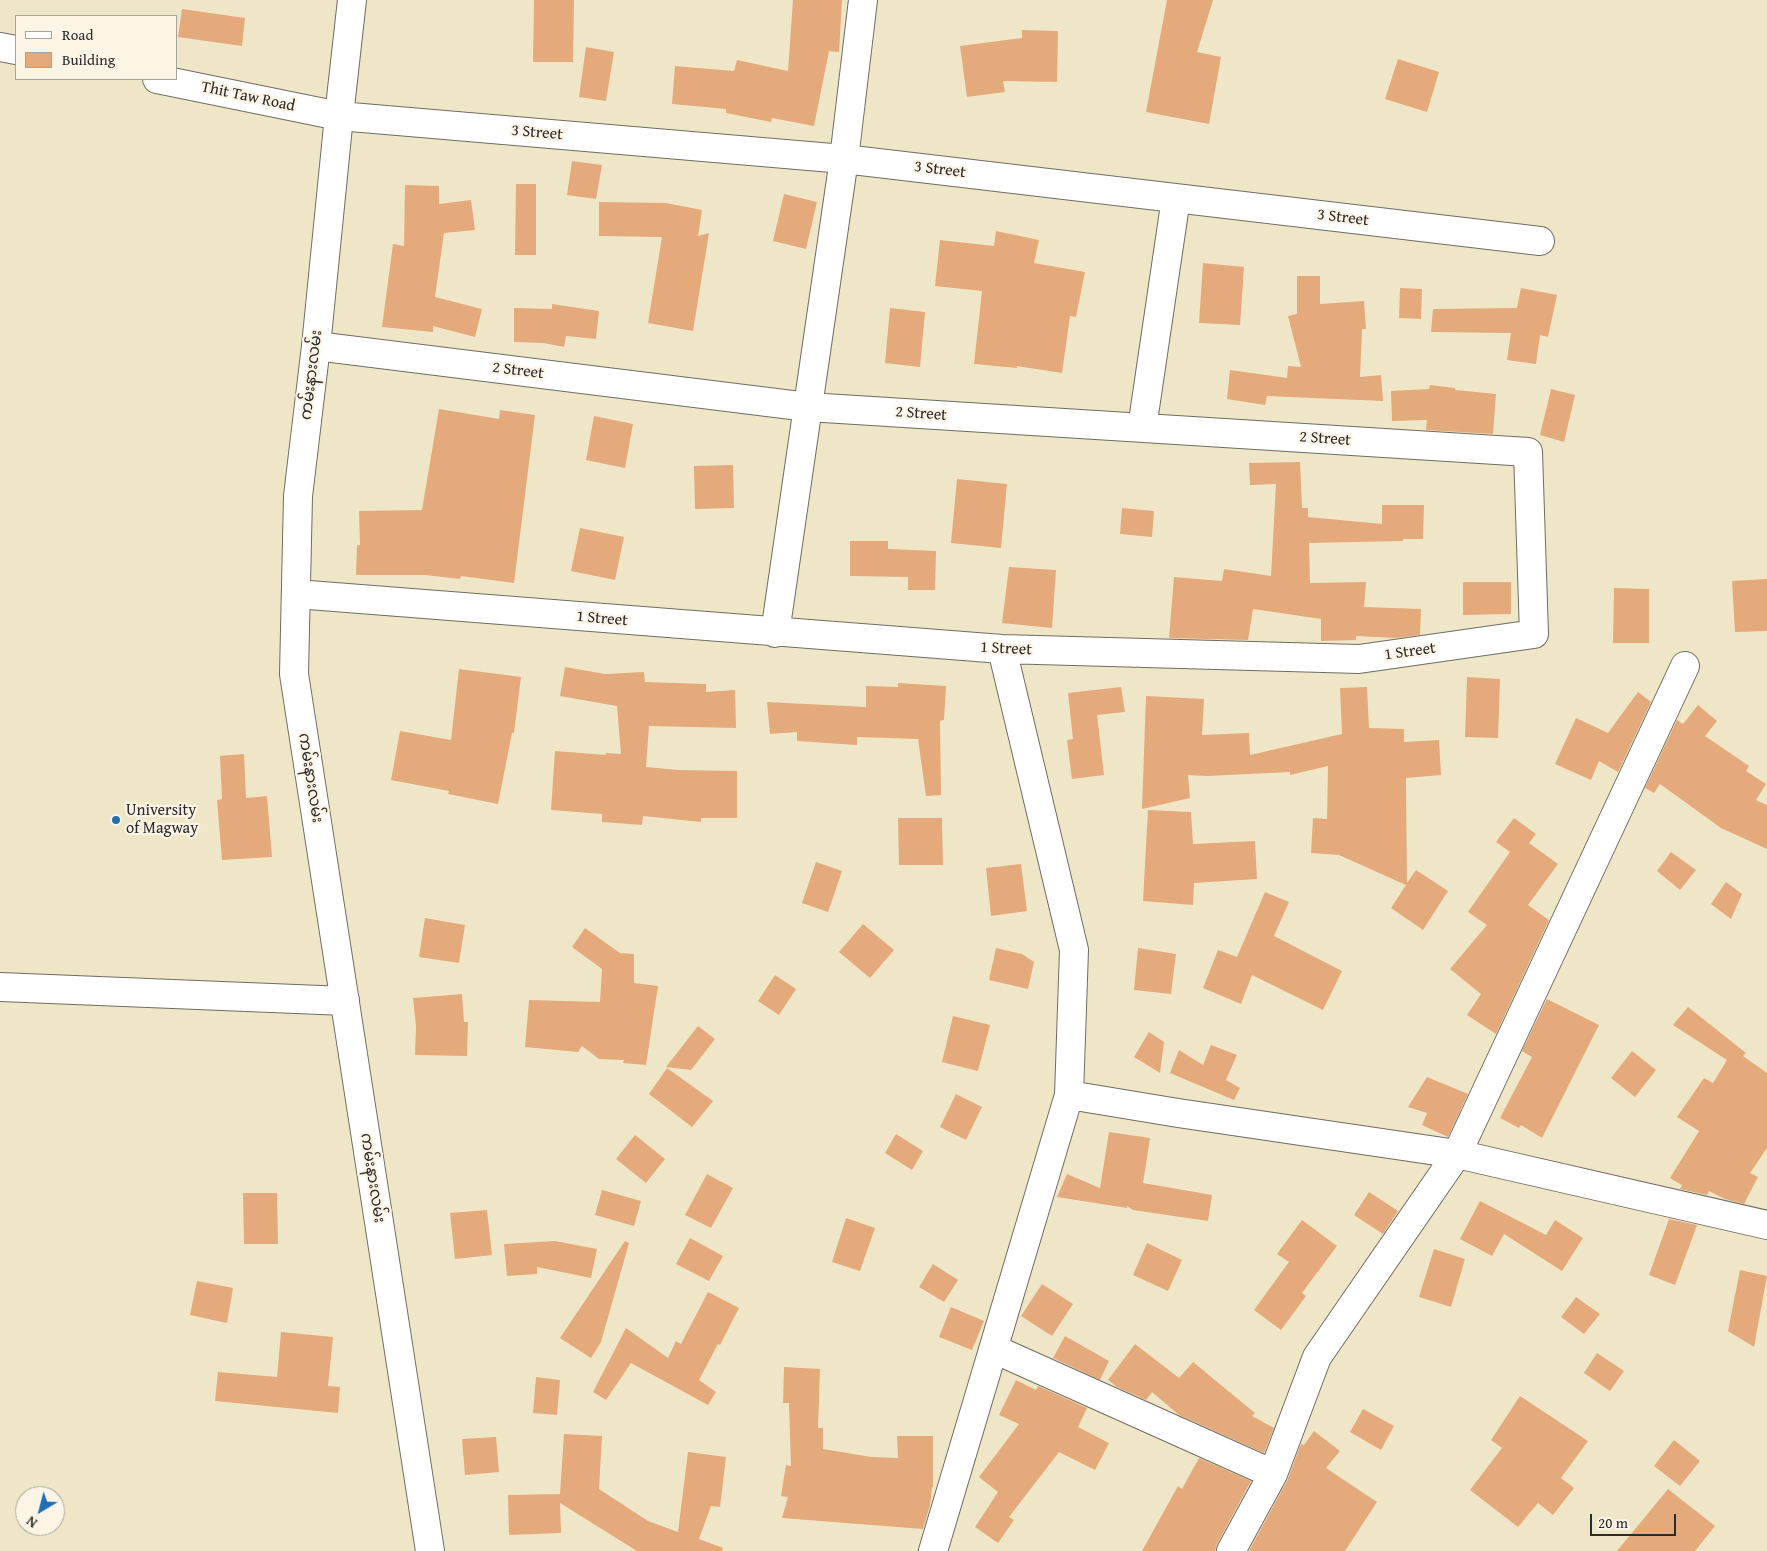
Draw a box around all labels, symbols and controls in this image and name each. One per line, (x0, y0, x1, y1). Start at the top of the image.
legend (15, 15, 178, 80)
text: Road (62, 24, 93, 45)
text: Building (62, 49, 115, 70)
street label: Thit Taw Road (199, 78, 297, 116)
street label: 3 Street (510, 121, 564, 145)
street label: 3 Street (913, 157, 967, 183)
street label: 3 Street (1316, 205, 1370, 231)
street label: ကမ်းနားလမ်း (297, 329, 327, 421)
street label: 2 Street (491, 358, 545, 384)
street label: 2 Street (895, 403, 947, 425)
street label: 2 Street (1299, 428, 1351, 450)
street label: 1 Street (575, 607, 629, 631)
street label: 1 Street (980, 638, 1032, 660)
street label: 1 Street (1383, 639, 1437, 665)
street label: ကမ်းနားလမ်း (293, 732, 327, 824)
place label: University of Magway (126, 801, 198, 839)
marker: University of Magway (110, 814, 122, 826)
street label: ကမ်းနားလမ်း (355, 1132, 389, 1224)
north arrow (15, 1486, 65, 1536)
scale bar (1592, 1504, 1678, 1536)
text: N (22, 1511, 41, 1533)
text: 20 m (1598, 1512, 1628, 1533)

